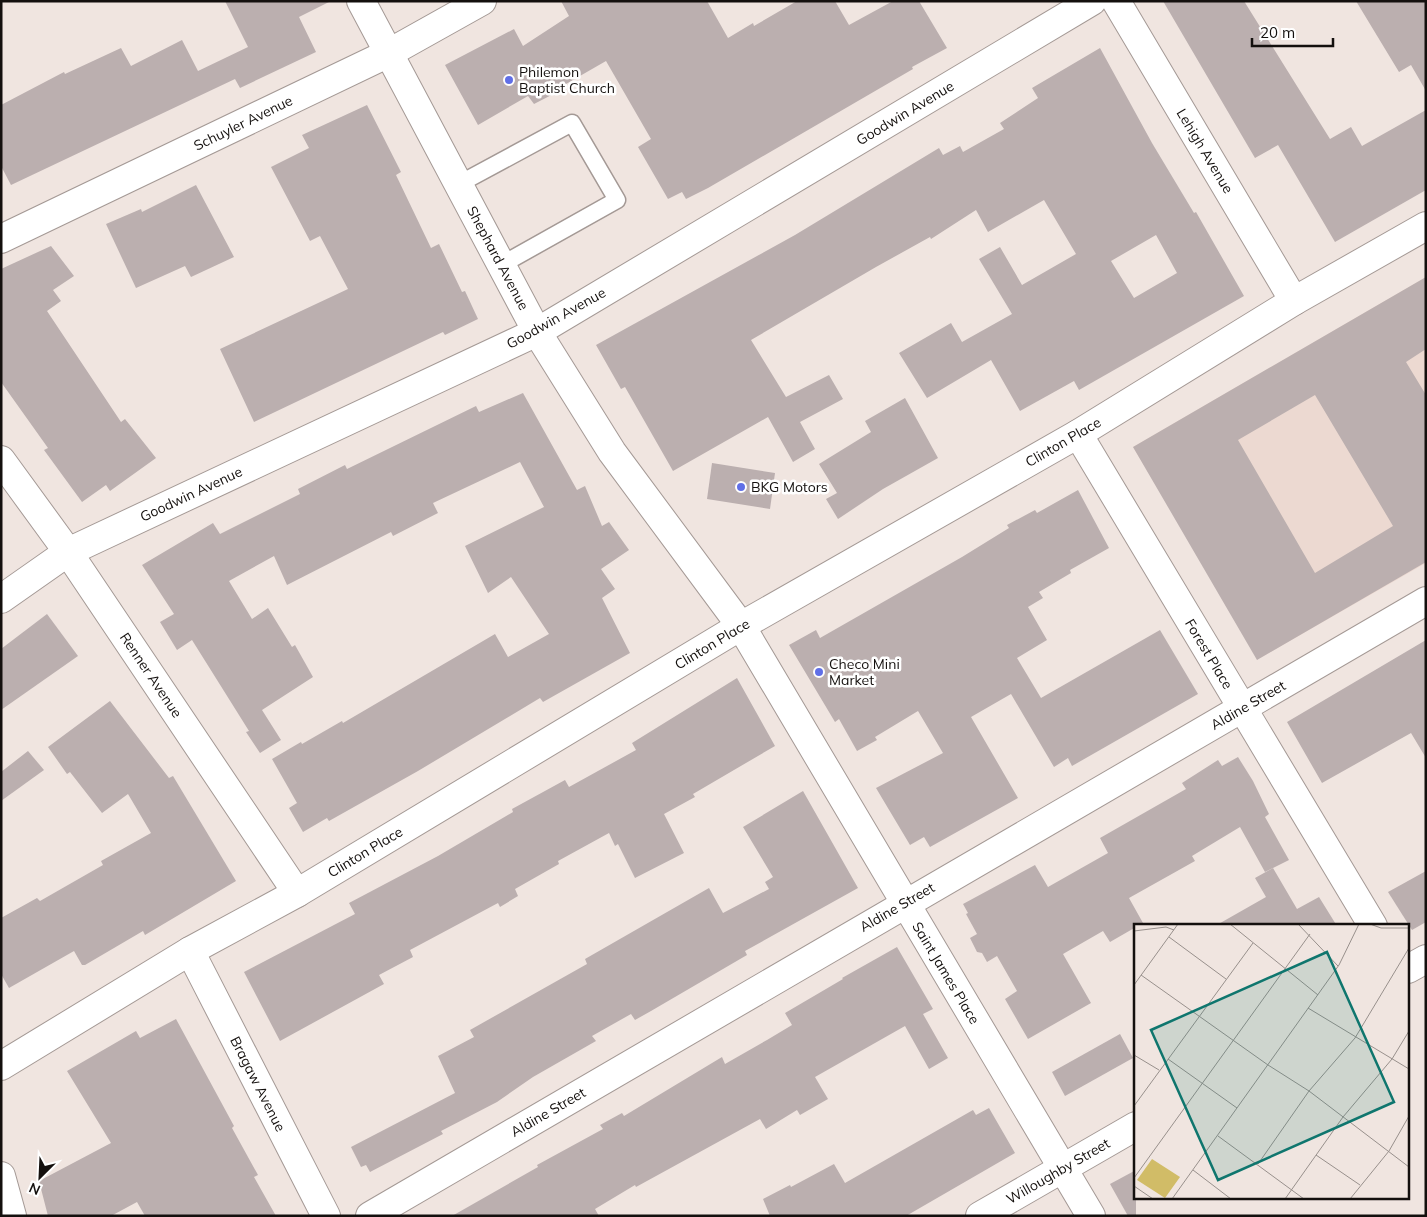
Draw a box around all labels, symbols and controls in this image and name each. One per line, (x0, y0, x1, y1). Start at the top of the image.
scale bar (1252, 15, 1333, 47)
text: 20 m (1260, 23, 1295, 42)
place label: Philemon Baptist Church (519, 63, 615, 97)
marker: Philemon Baptist Church (503, 74, 515, 86)
street label: Goodwin Avenue (853, 77, 957, 149)
street label: Schuyler Avenue (191, 91, 295, 155)
street label: Lehigh Avenue (1173, 105, 1237, 197)
street label: Shephard Avenue (463, 203, 533, 313)
street label: Goodwin Avenue (503, 283, 609, 353)
street label: Clinton Place (1022, 413, 1104, 471)
street label: Goodwin Avenue (137, 462, 245, 526)
place label: BKG Motors (751, 478, 828, 496)
marker: BKG Motors (735, 481, 747, 493)
street label: Clinton Place (671, 615, 753, 673)
street label: Forest Place (1181, 616, 1237, 692)
street label: Renner Avenue (116, 629, 186, 721)
place label: Checo Mini Market (829, 655, 900, 689)
marker: Checo Mini Market (813, 666, 825, 678)
street label: Aldine Street (1207, 676, 1289, 734)
street label: Clinton Place (324, 823, 406, 881)
street label: Aldine Street (856, 878, 938, 936)
street label: Saint James Place (908, 919, 984, 1027)
inset map (1134, 924, 1410, 1200)
street label: Bragaw Avenue (226, 1033, 290, 1135)
street label: Aldine Street (507, 1083, 589, 1141)
street label: Willoughby Street (1003, 1134, 1113, 1208)
north arrow (15, 1152, 65, 1202)
text: N (26, 1179, 43, 1199)

